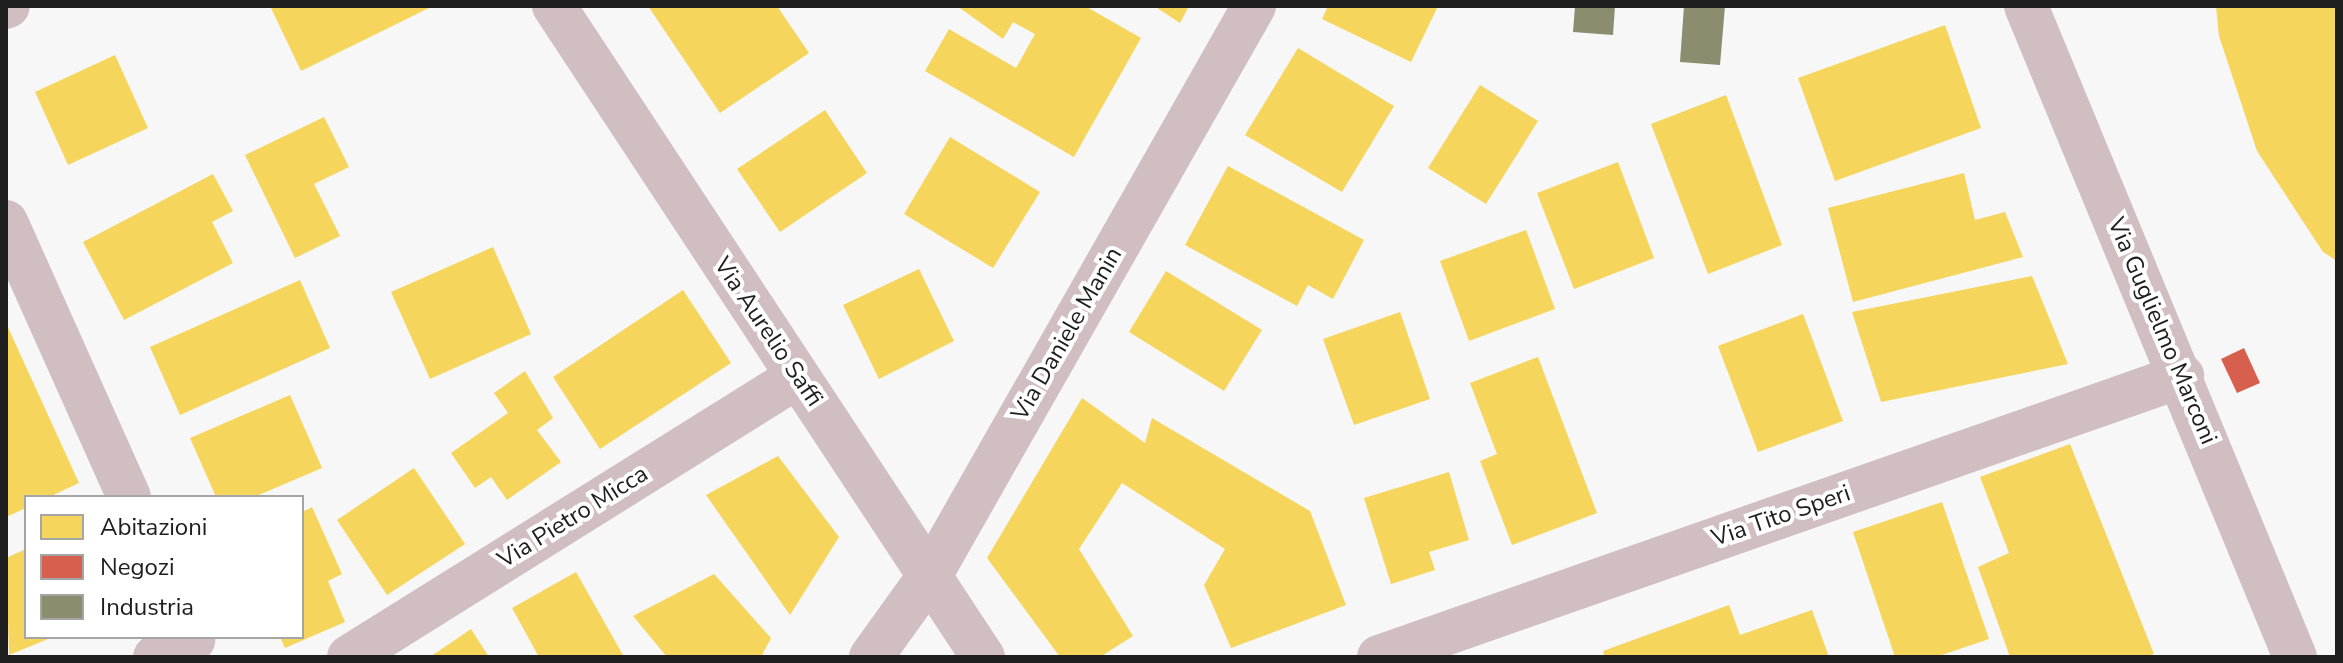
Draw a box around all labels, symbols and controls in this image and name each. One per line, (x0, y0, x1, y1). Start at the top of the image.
street label: Via Guglielmo Marconi (2101, 213, 2223, 449)
street label: Via Daniele Manin (1006, 242, 1128, 426)
street label: Via Aurelio Saffi (707, 252, 829, 412)
street label: Via Pietro Micca (493, 459, 653, 575)
street label: Via Tito Speri (1708, 479, 1854, 553)
legend (24, 495, 304, 639)
text: Abitazioni (100, 511, 207, 543)
text: Negozi (100, 551, 174, 583)
text: Industria (100, 591, 194, 623)

